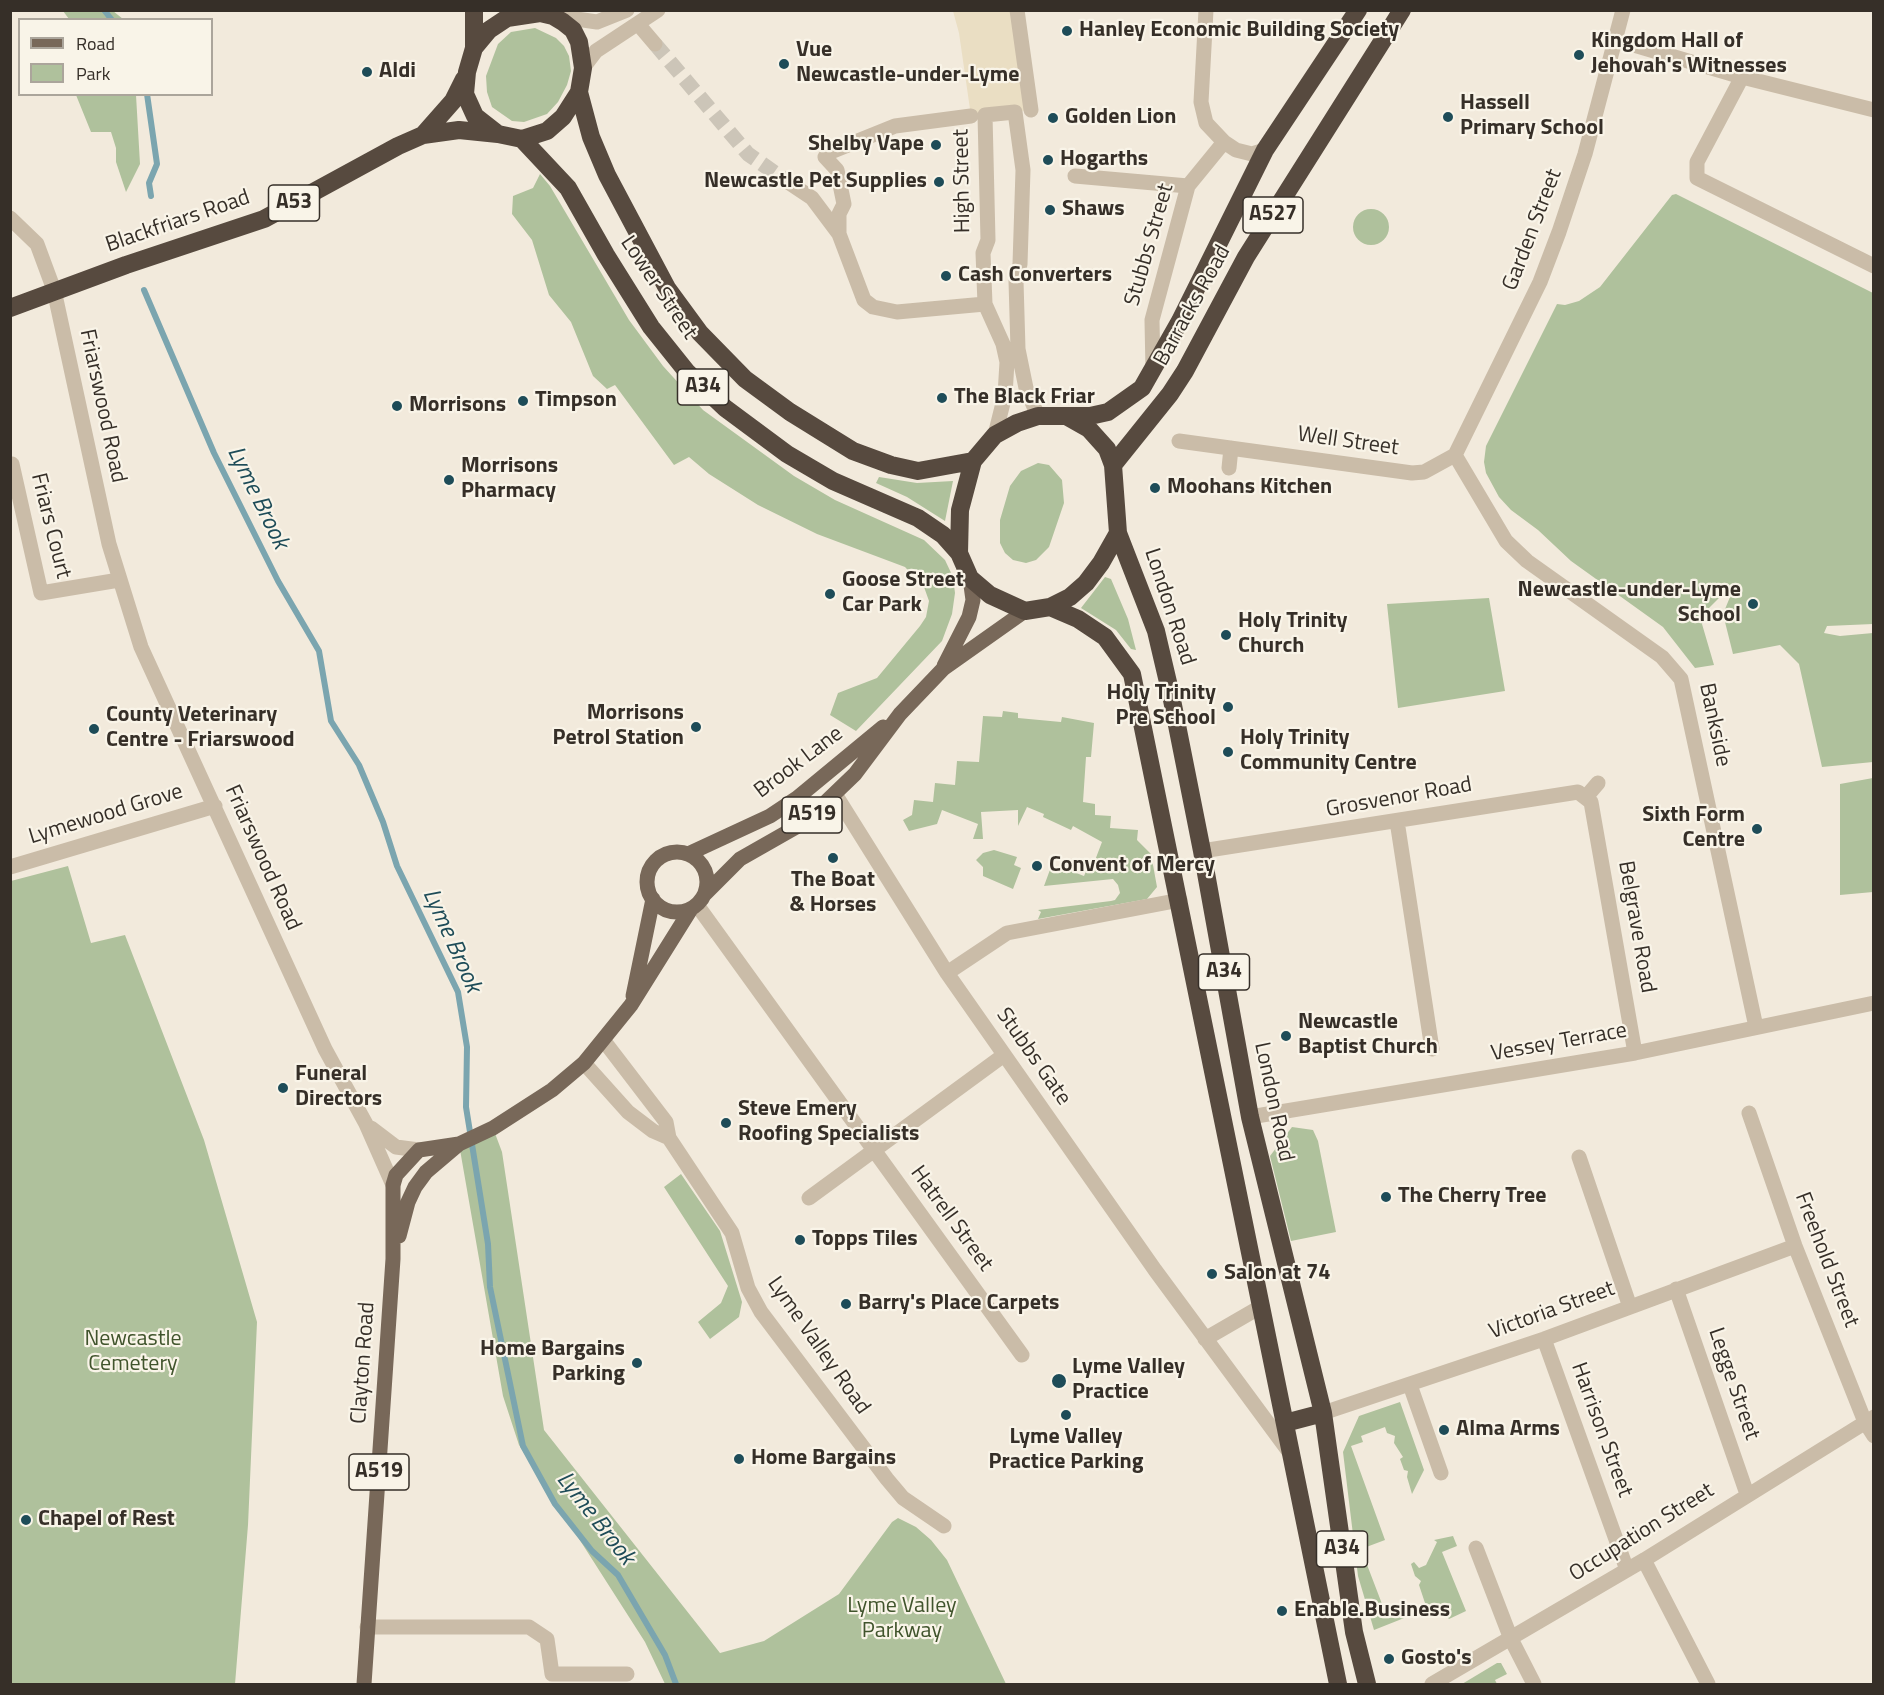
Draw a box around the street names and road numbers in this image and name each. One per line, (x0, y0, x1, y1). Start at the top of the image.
street label: High Street (949, 129, 977, 233)
street label: Garden Street (1498, 166, 1568, 294)
street label: Stubbs Street (1120, 181, 1180, 309)
street label: Blackfriars Road (102, 185, 254, 259)
road number: A53 (268, 185, 320, 221)
road number: A527 (1243, 197, 1303, 233)
street label: Lower Street (614, 231, 702, 345)
street label: Barracks Road (1149, 241, 1237, 371)
street label: Friarswood Road (73, 327, 131, 485)
road number: A34 (678, 369, 728, 405)
street label: Well Street (1296, 422, 1400, 462)
street label: Friars Court (24, 471, 76, 581)
street label: London Road (1138, 545, 1200, 669)
street label: Bankside (1692, 681, 1736, 769)
street label: Brook Lane (750, 721, 848, 805)
street label: Grosvenor Road (1324, 772, 1474, 824)
street label: Lymewood Grove (26, 779, 186, 851)
street label: Friarswood Road (218, 781, 306, 935)
road number: A519 (782, 797, 842, 833)
street label: Belgrave Road (1611, 859, 1661, 995)
road number: A34 (1198, 954, 1250, 990)
street label: Stubbs Gate (990, 1003, 1076, 1111)
street label: Vessey Terrace (1489, 1018, 1629, 1068)
street label: London Road (1247, 1040, 1299, 1164)
street label: Hatrell Street (904, 1161, 998, 1277)
street label: Freehold Street (1788, 1189, 1864, 1331)
street label: Lyme Valley Road (761, 1272, 875, 1420)
street label: Victoria Street (1486, 1276, 1618, 1346)
street label: Clayton Road (347, 1301, 381, 1425)
street label: Legge Street (1702, 1324, 1764, 1444)
street label: Harrison Street (1564, 1359, 1638, 1501)
road number: A519 (349, 1454, 409, 1490)
street label: Occupation Street (1565, 1478, 1719, 1588)
road number: A34 (1316, 1531, 1368, 1567)

